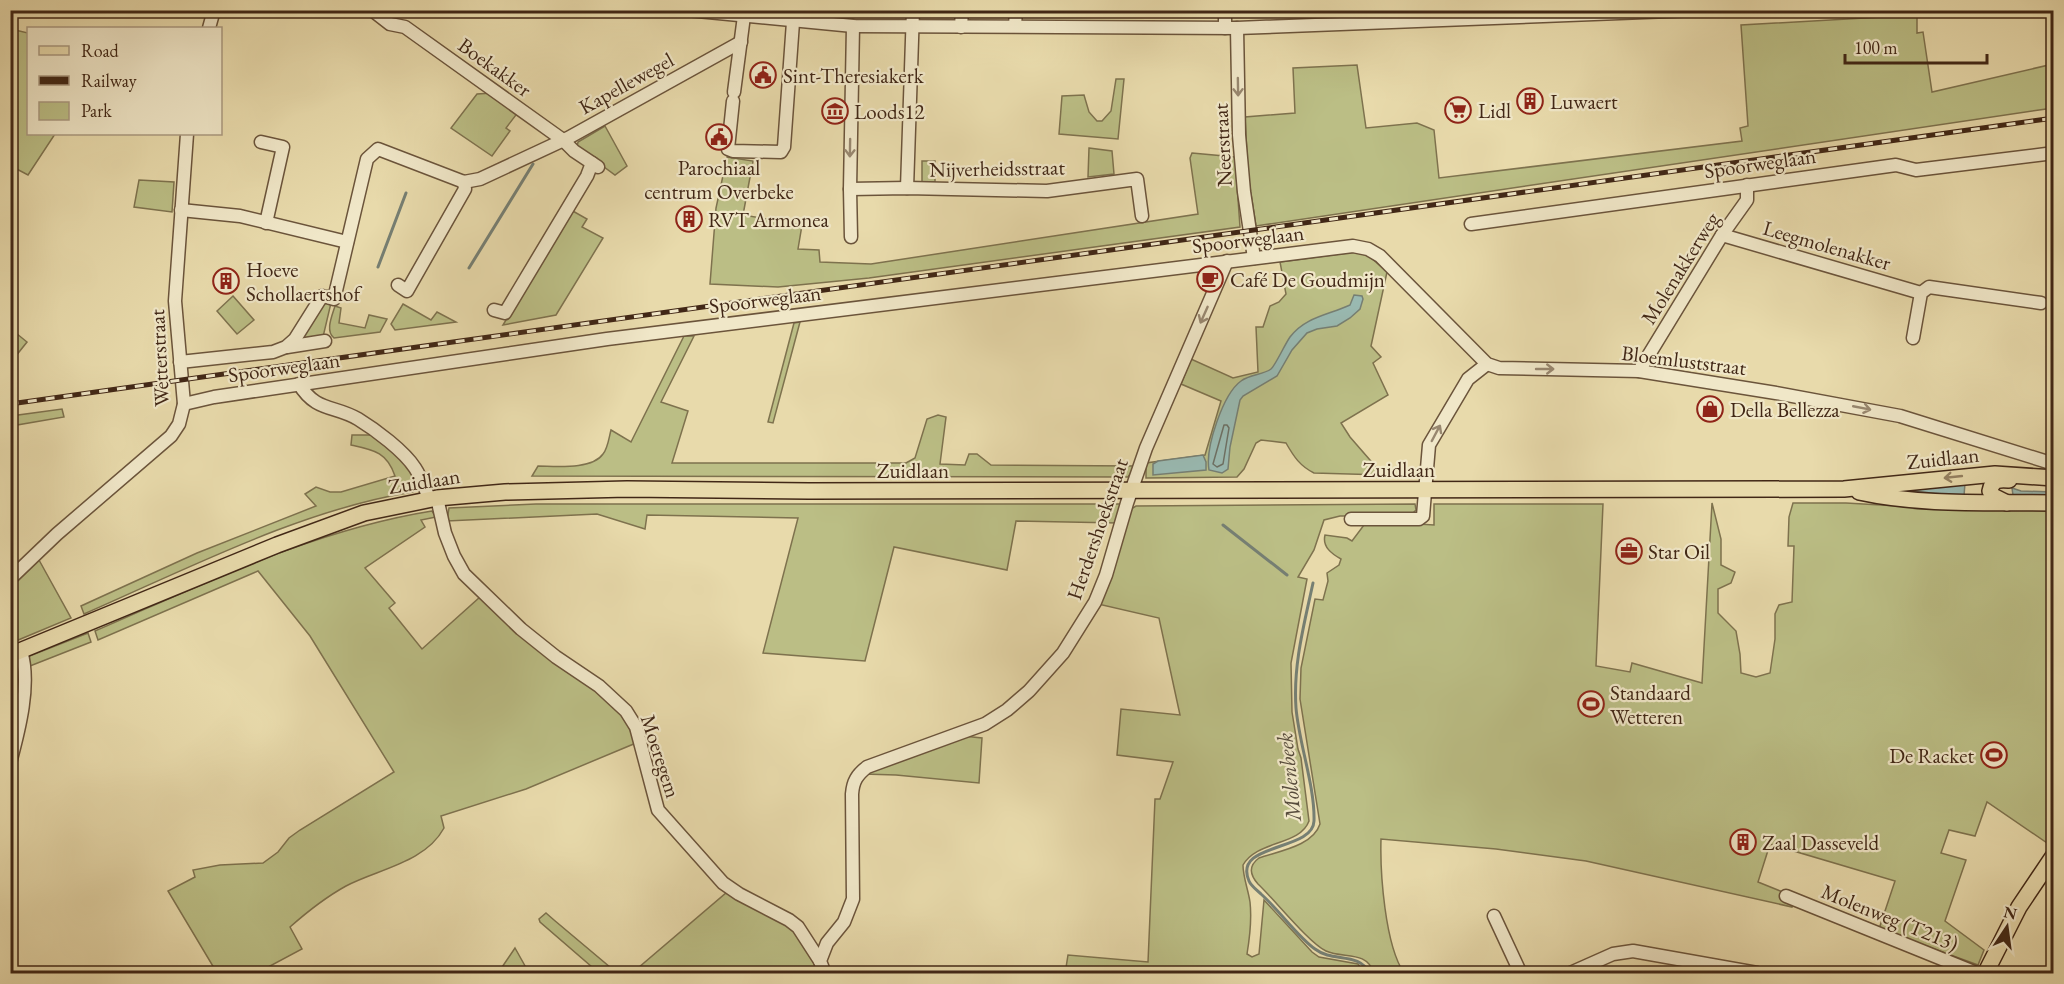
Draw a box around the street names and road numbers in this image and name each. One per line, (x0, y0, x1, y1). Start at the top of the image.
street label: Boekakker (453, 31, 537, 103)
street label: Kapellewegel (574, 46, 678, 120)
street label: Neerstraat (1206, 102, 1238, 187)
street label: Spoorweglaan (1702, 142, 1818, 184)
street label: Nijverheidsstraat (929, 153, 1065, 183)
street label: Molenakkerweg (1635, 206, 1726, 329)
street label: Leegmolenakker (1760, 214, 1894, 276)
street label: Spoorweglaan (1191, 219, 1305, 259)
street label: Spoorweglaan (708, 279, 822, 319)
street label: Wetterstraat (143, 308, 175, 407)
street label: Bloemluststraat (1620, 339, 1748, 381)
street label: Spoorweglaan (226, 346, 342, 388)
street label: Zuidlaan (1906, 441, 1980, 475)
street label: Herdershoekstraat (1060, 454, 1134, 603)
street label: Zuidlaan (1363, 456, 1435, 483)
street label: Zuidlaan (877, 457, 949, 484)
street label: Zuidlaan (386, 462, 462, 500)
street label: Moeregem (635, 711, 687, 801)
street label: Molenweg (T213) (1818, 877, 1962, 957)

